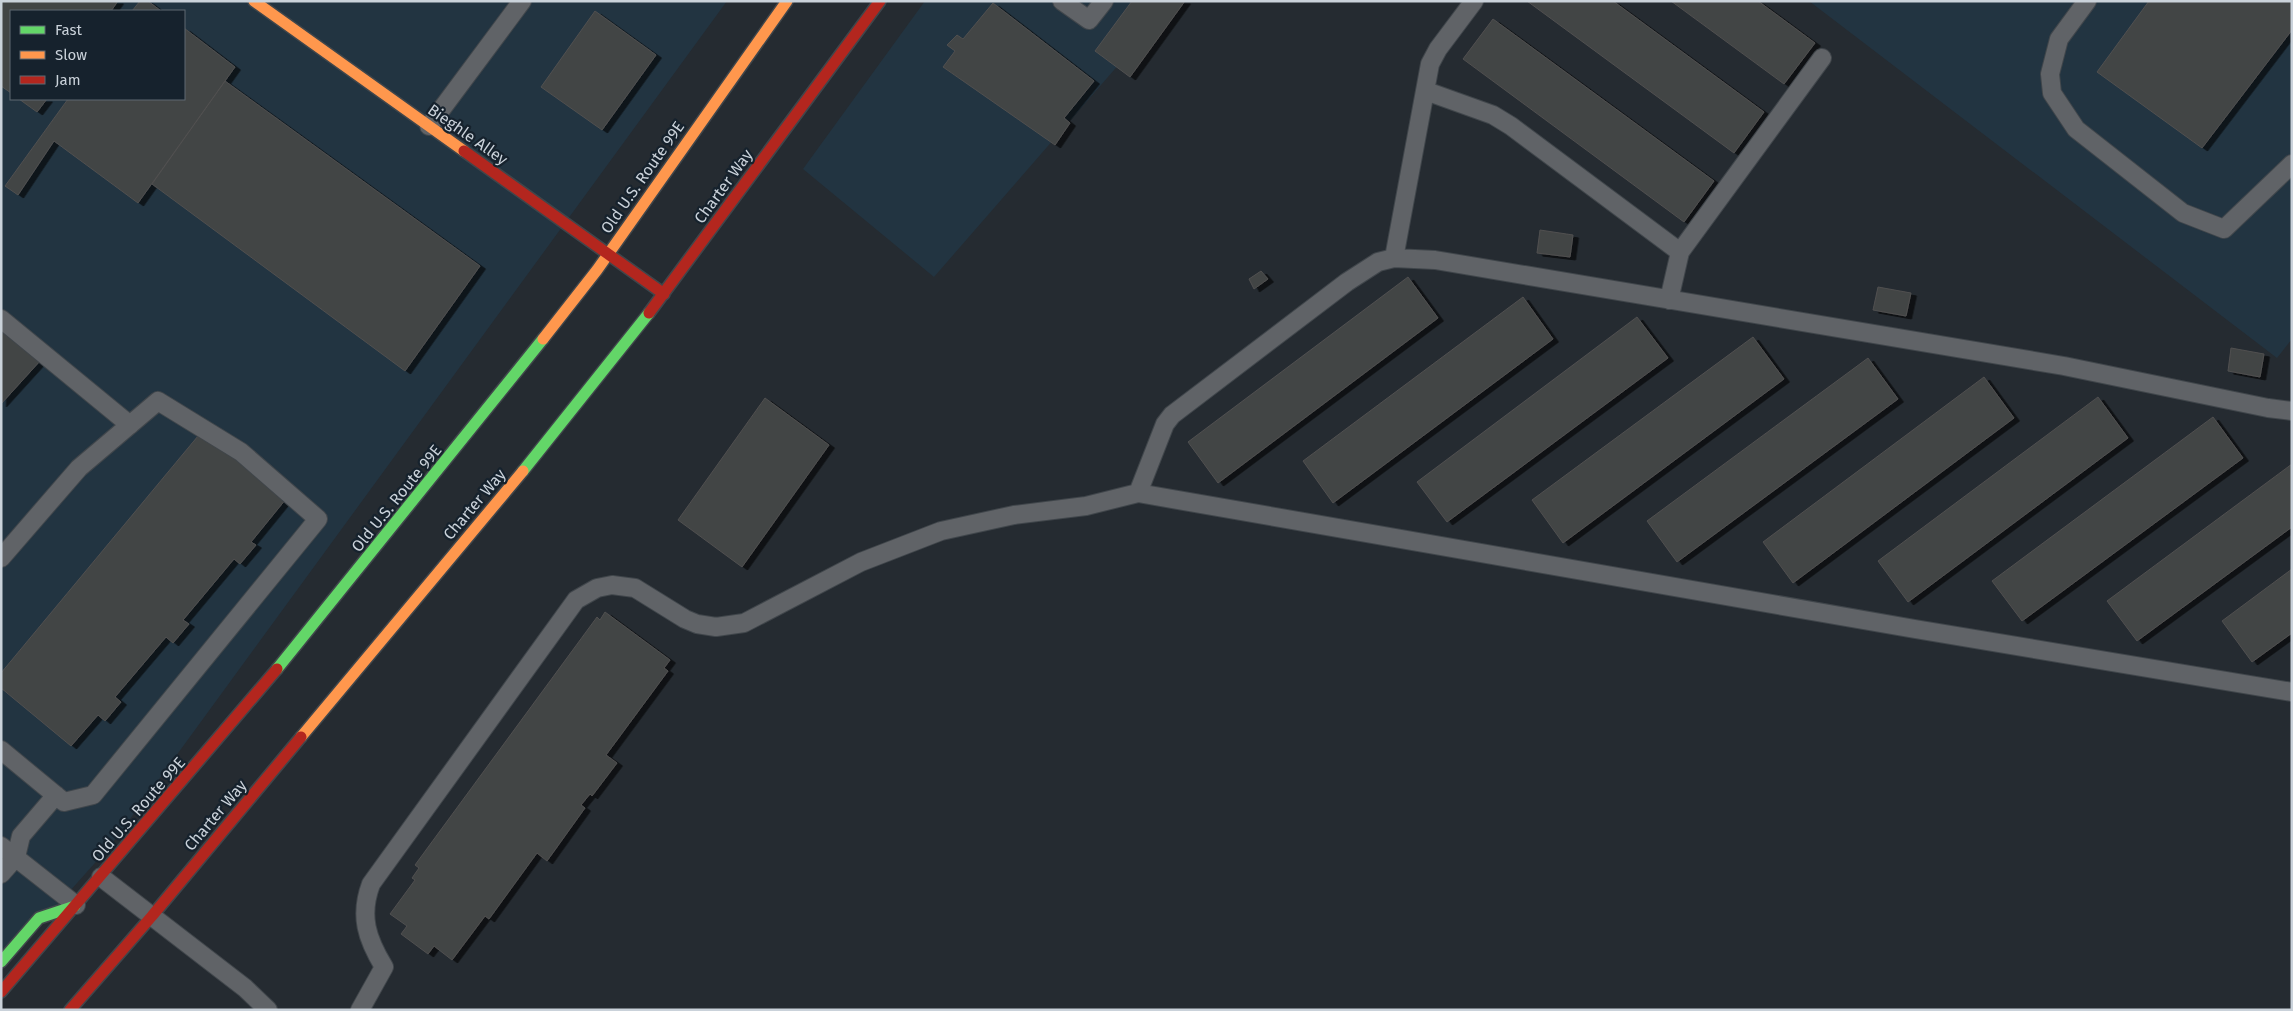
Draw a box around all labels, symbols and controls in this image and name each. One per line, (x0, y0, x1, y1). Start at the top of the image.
legend (10, 10, 185, 100)
text: Fast (55, 21, 82, 39)
text: Slow (55, 46, 87, 64)
text: Jam (55, 71, 81, 89)
street label: Bieghle Alley (424, 100, 511, 169)
street label: Old U.S. Route 99E (597, 118, 688, 237)
street label: Charter Way (690, 145, 757, 227)
street label: Old U.S. Route 99E (347, 441, 445, 556)
street label: Charter Way (439, 465, 510, 544)
street label: Old U.S. Route 99E (88, 753, 189, 866)
street label: Charter Way (180, 776, 251, 855)

